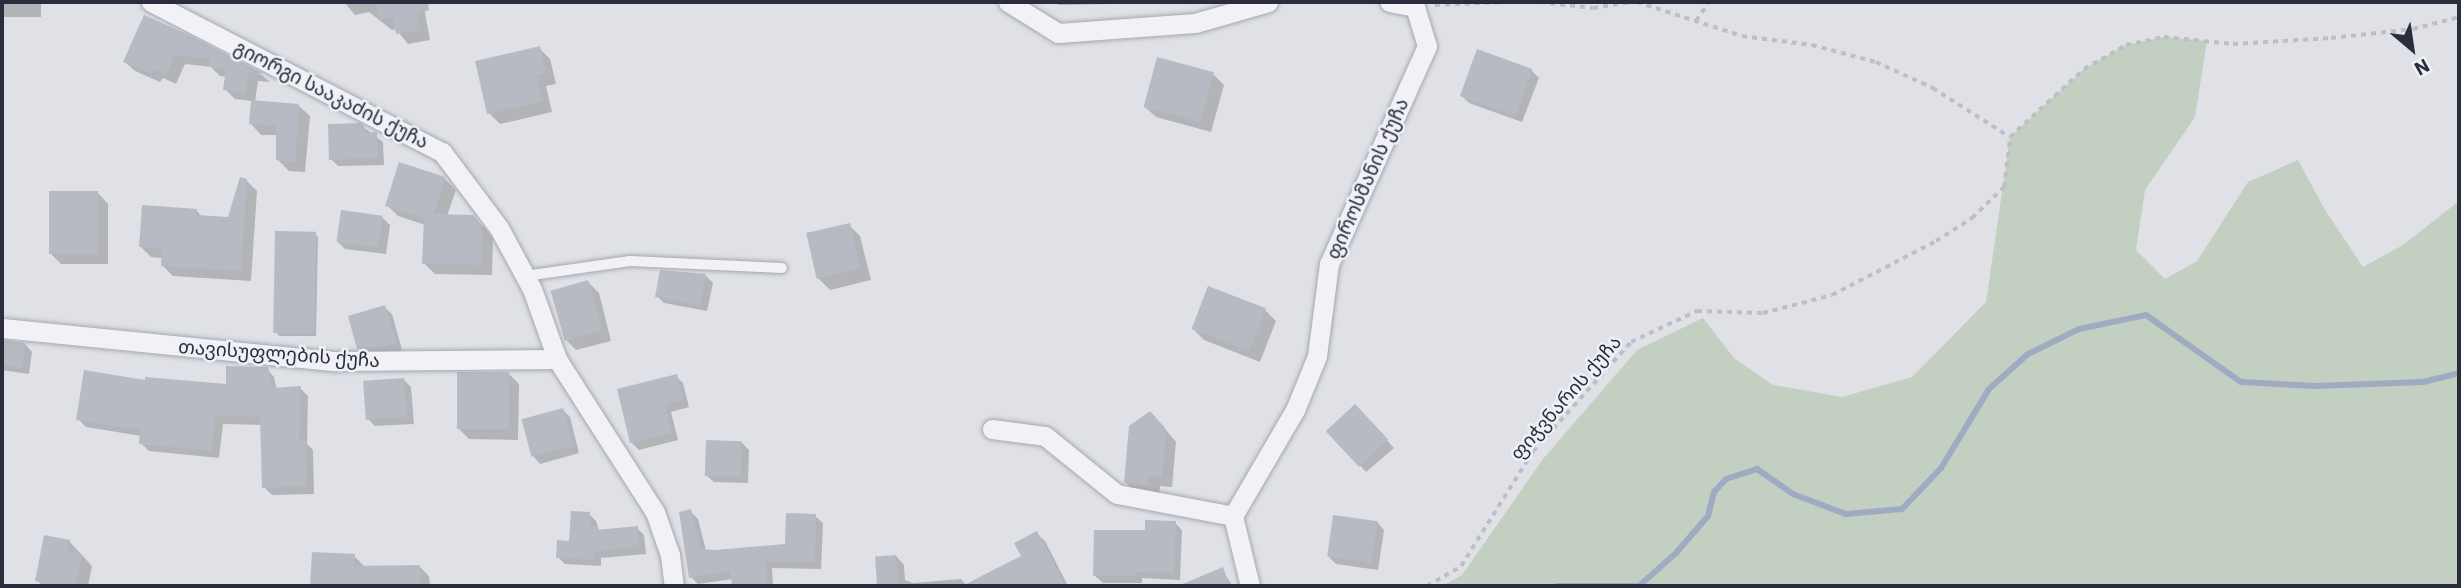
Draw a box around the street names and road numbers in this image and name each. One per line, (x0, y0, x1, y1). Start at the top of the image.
street label: გიორგი სააკაძის ქუჩა (230, 36, 432, 154)
street label: ფიროსმანის ქუჩა (1322, 95, 1414, 263)
street label: ფიჭვნარის ქუჩა (1506, 331, 1626, 465)
street label: თავისუფლების ქუჩა (177, 336, 381, 372)

